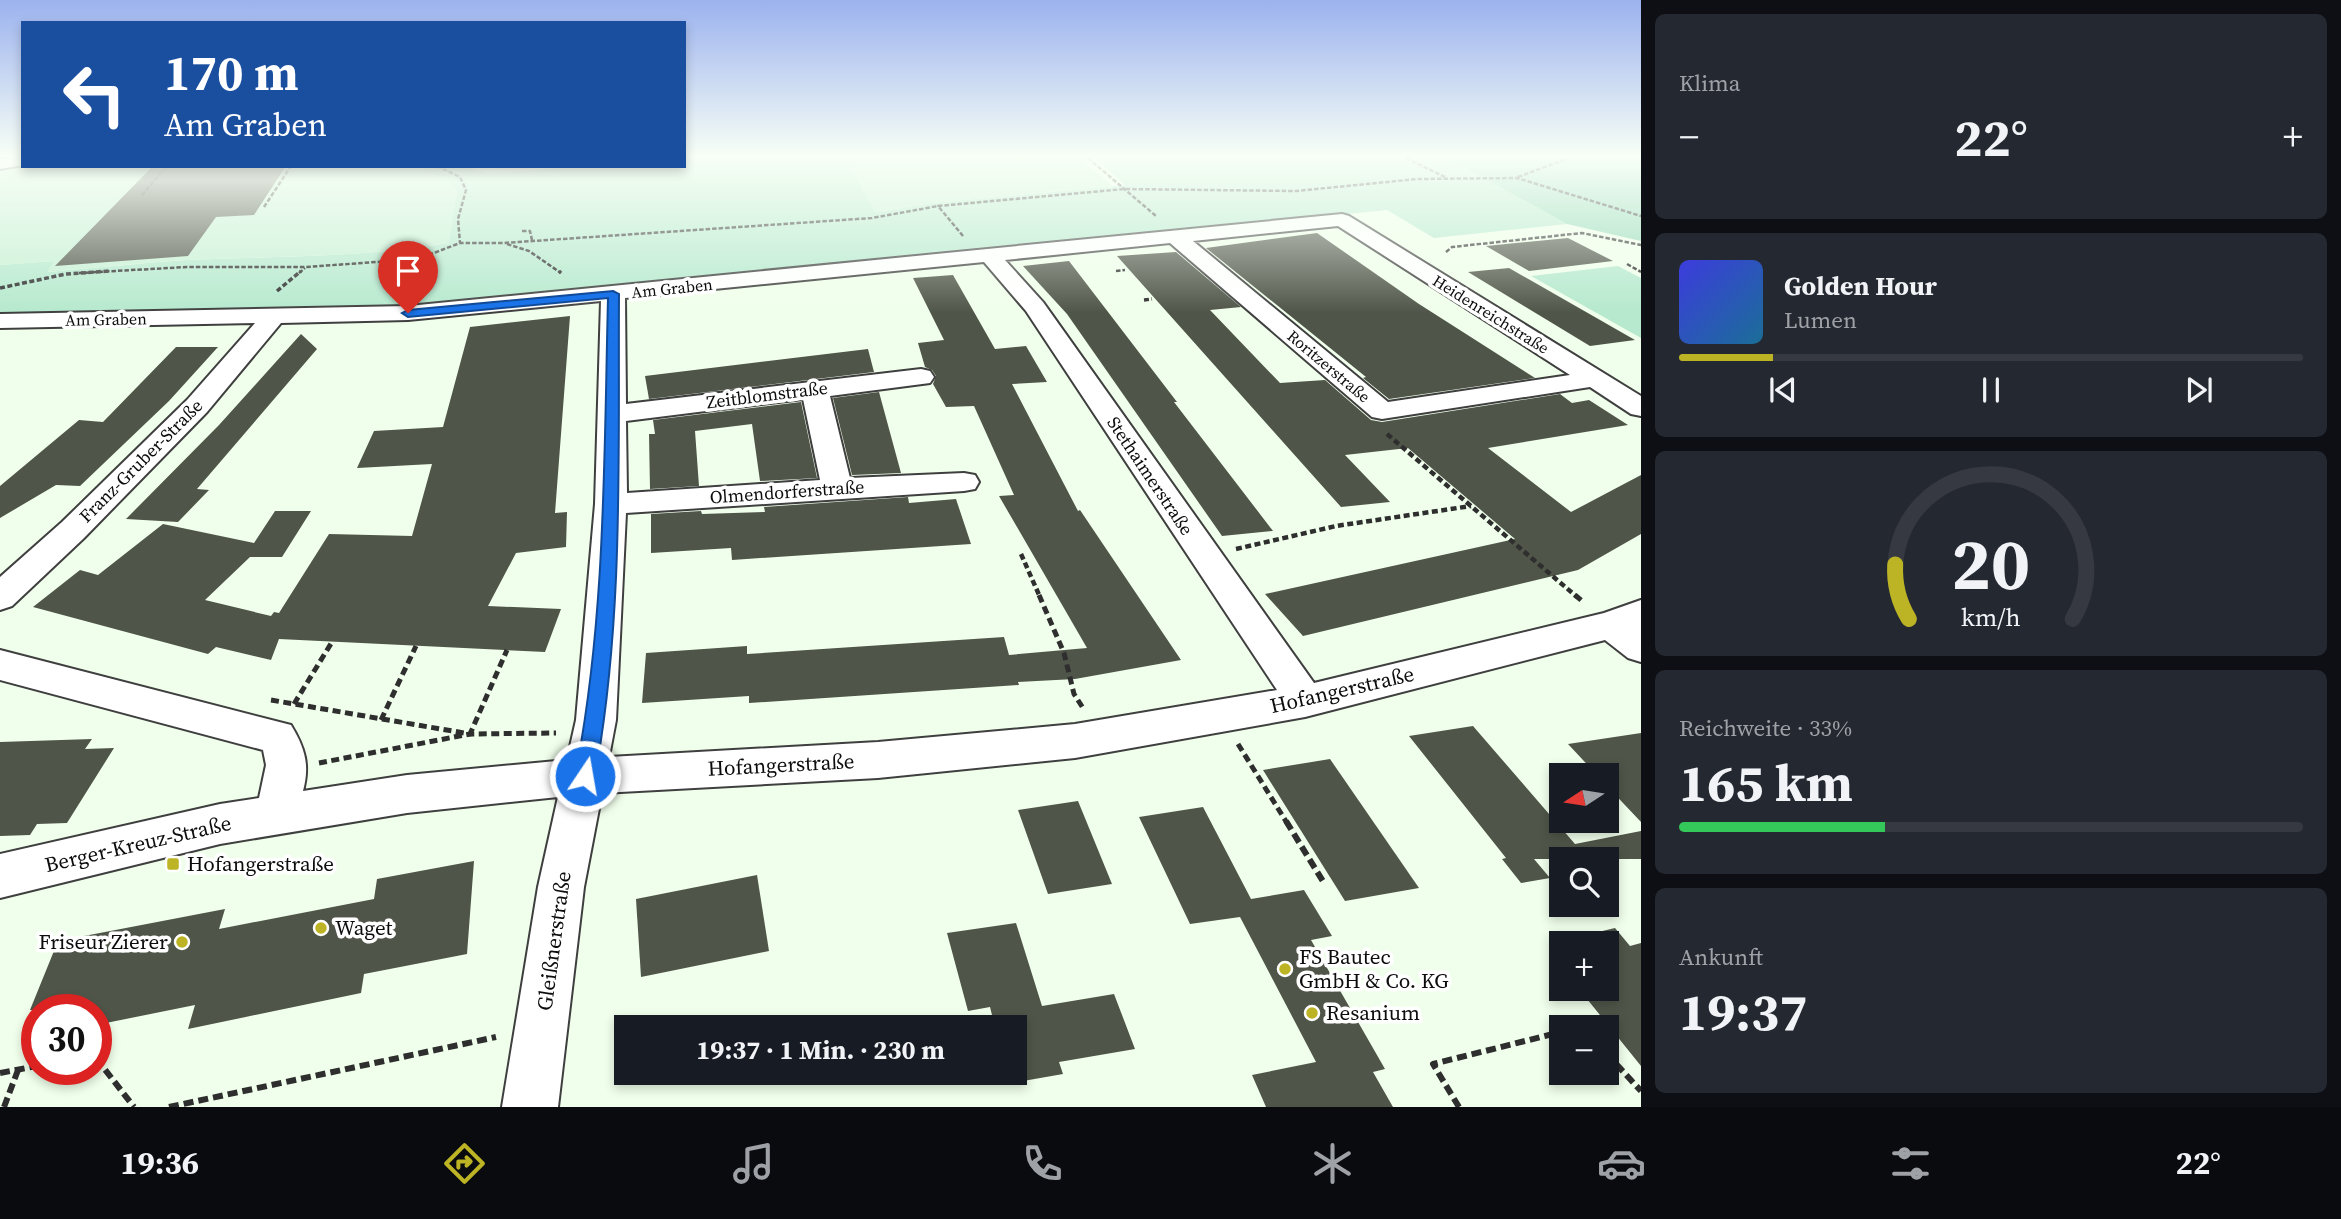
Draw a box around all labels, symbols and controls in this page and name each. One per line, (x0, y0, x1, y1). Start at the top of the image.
text: 170 m (164, 39, 299, 106)
icon: left (49, 49, 140, 140)
text: Klima (1679, 67, 1740, 99)
text: 22° (1954, 102, 2028, 173)
text: Am Graben (164, 103, 327, 147)
text: − (1679, 111, 1699, 163)
text: + (2283, 111, 2303, 163)
pin (378, 241, 438, 313)
icon: arrive (389, 252, 427, 290)
text: Golden Hour (1784, 268, 1937, 304)
street label: Heidenreichstraße (1429, 269, 1553, 359)
street label: Am Graben (630, 273, 714, 303)
text: Lumen (1784, 304, 1857, 336)
street label: Am Graben (65, 307, 147, 331)
street label: Roritzerstraße (1283, 325, 1375, 407)
icon: previous (1764, 371, 1802, 409)
icon: pause (1972, 371, 2010, 409)
icon: next (2180, 371, 2218, 409)
street label: Zeitblomstraße (705, 375, 829, 414)
street label: Franz-Gruber-Straße (73, 393, 208, 528)
street label: Stethaimerstraße (1101, 411, 1199, 540)
street label: Olmendorferstraße (709, 474, 865, 509)
text: 20 (1952, 515, 2030, 614)
text: km/h (1961, 600, 2021, 634)
street label: Hofangerstraße (1267, 659, 1417, 720)
text: Reichweite · 33% (1679, 712, 1852, 744)
position arrow (548, 739, 622, 813)
street label: Hofangerstraße (707, 746, 855, 783)
text: 165 km (1679, 747, 1853, 818)
north arrow (1549, 763, 1619, 833)
map controls (1549, 763, 1619, 1085)
street label: Berger-Kreuz-Straße (42, 808, 234, 879)
button: search (1549, 847, 1619, 917)
place label: Hofangerstraße (187, 849, 334, 878)
marker: Hofangerstraße (165, 856, 181, 872)
street label: Gleißnerstraße (529, 869, 578, 1013)
place label: Waget (335, 913, 393, 942)
marker: Waget (313, 920, 329, 936)
place label: Friseur Zierer (38, 927, 168, 956)
button: + (1549, 931, 1619, 1001)
marker: Friseur Zierer (174, 934, 190, 950)
text: Ankunft (1679, 941, 1763, 973)
place label: FS Bautec GmbH & Co. KG (1299, 942, 1449, 995)
marker: FS Bautec GmbH & Co. KG (1277, 961, 1293, 977)
text: 19:37 (1679, 976, 1807, 1047)
speed limit sign: 30 (21, 994, 112, 1085)
place label: Resanium (1326, 998, 1420, 1027)
marker: Resanium (1304, 1005, 1320, 1021)
button: − (1549, 1015, 1619, 1085)
text: 19:37 · 1 Min. · 230 m (696, 1032, 945, 1068)
icon: directions (440, 1139, 489, 1188)
icon: music (729, 1139, 778, 1188)
icon: phone (1018, 1139, 1067, 1188)
icon: climate (1308, 1139, 1357, 1188)
icon: car (1597, 1139, 1646, 1188)
icon: filters (1886, 1139, 1935, 1188)
text: 19:36 (120, 1141, 199, 1185)
text: 22° (2176, 1141, 2221, 1185)

